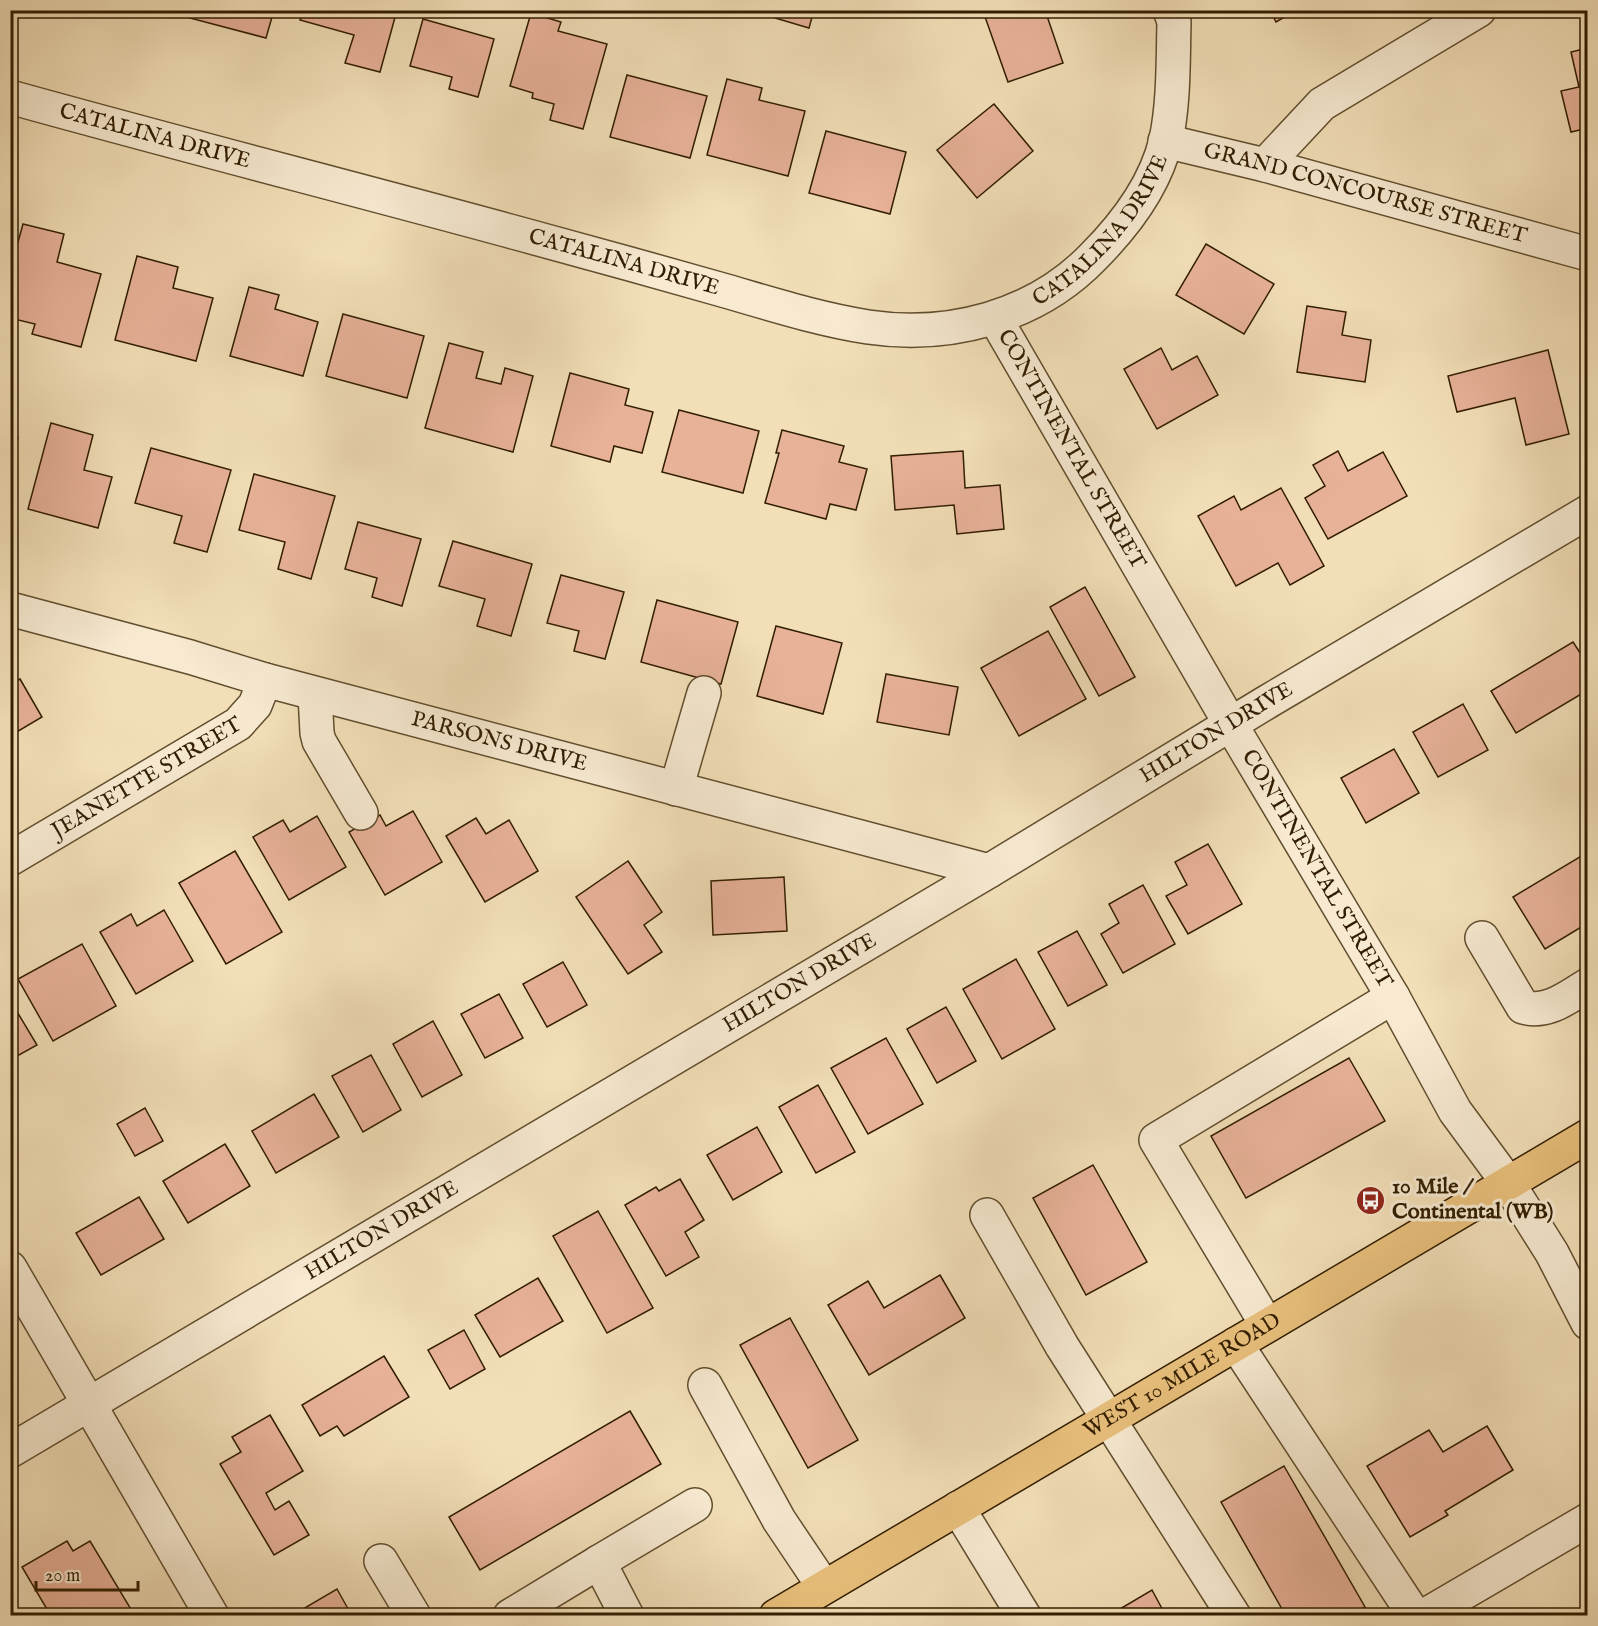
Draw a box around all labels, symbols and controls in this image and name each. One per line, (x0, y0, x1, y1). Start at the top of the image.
street label: CATALINA DRIVE (56, 97, 253, 175)
street label: GRAND CONCOURSE STREET (1201, 137, 1530, 250)
street label: CATALINA DRIVE (1028, 151, 1175, 313)
street label: CATALINA DRIVE (526, 223, 723, 302)
street label: CONTINENTAL STREET (991, 324, 1152, 575)
street label: HILTON DRIVE (1135, 676, 1298, 790)
street label: PARSONS DRIVE (408, 705, 590, 778)
street label: JEANETTE STREET (44, 711, 247, 847)
street label: CONTINENTAL STREET (1235, 745, 1399, 993)
street label: HILTON DRIVE (718, 927, 882, 1040)
place label: 10 Mile / Continental (WB) (1392, 1173, 1553, 1226)
street label: HILTON DRIVE (300, 1174, 464, 1287)
bus stop icon: 10 Mile / Continental (WB) (1355, 1184, 1387, 1216)
street label: WEST 10 MILE ROAD (1079, 1307, 1286, 1445)
scale bar (36, 1554, 138, 1592)
text: 20 m (45, 1565, 80, 1588)

